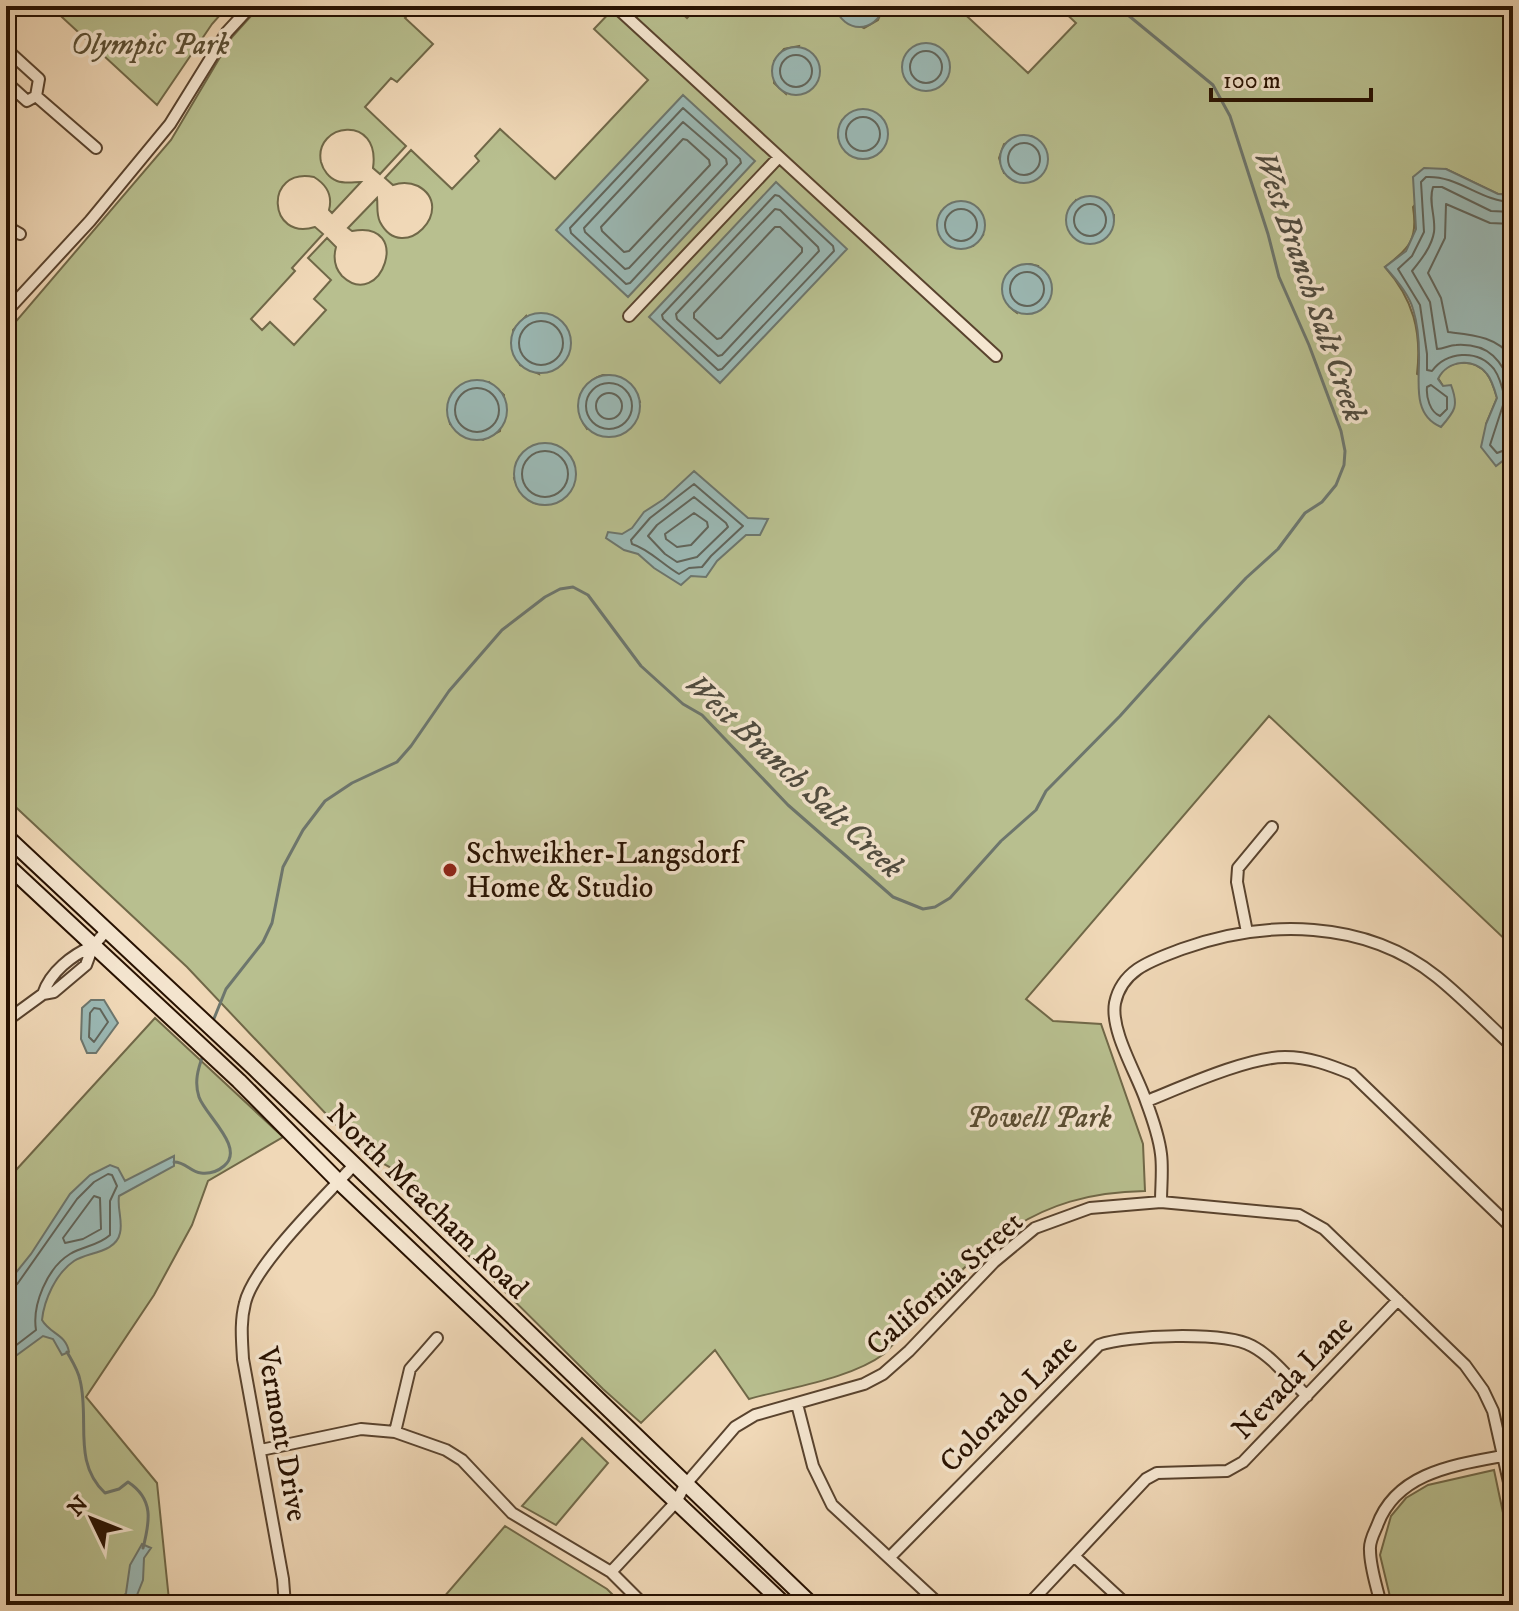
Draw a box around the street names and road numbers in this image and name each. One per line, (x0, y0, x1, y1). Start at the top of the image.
street label: North Meacham Road (318, 1096, 536, 1308)
street label: California Street (859, 1204, 1031, 1364)
street label: Nevada Lane (1225, 1308, 1362, 1448)
street label: Colorado Lane (932, 1327, 1086, 1481)
street label: Vermont Drive (248, 1343, 315, 1524)

